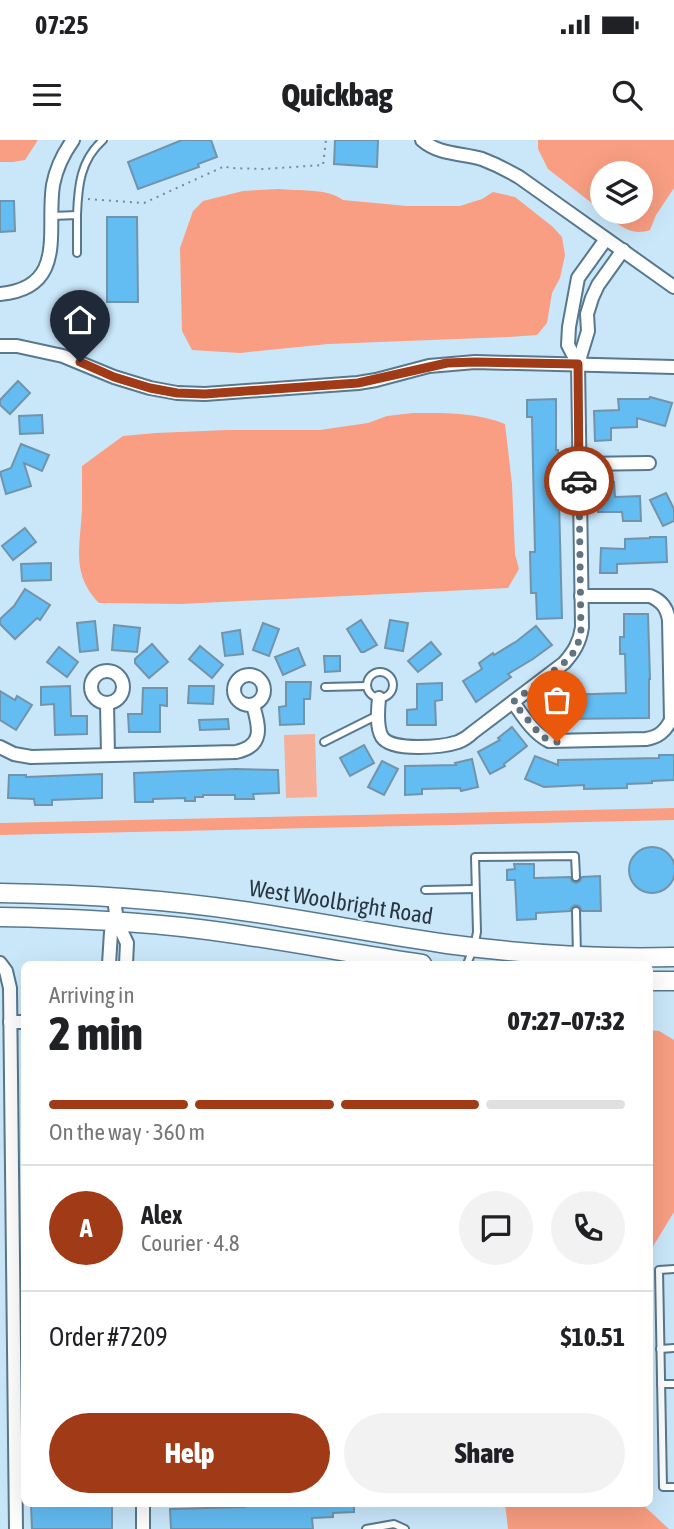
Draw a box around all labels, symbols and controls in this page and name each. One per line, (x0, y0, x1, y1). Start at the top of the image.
text: 07:25 (35, 10, 89, 40)
icon: menu (28, 76, 66, 114)
text: Quickbag (281, 76, 393, 113)
icon: search (608, 76, 646, 114)
map controls (590, 161, 653, 224)
button: layers (590, 161, 653, 224)
pin (50, 290, 110, 362)
icon: home (61, 301, 99, 339)
courier (544, 446, 614, 516)
icon: car (560, 462, 598, 500)
pin (527, 670, 587, 742)
icon: bag (538, 681, 576, 719)
street label: West Woolbright Road (247, 875, 435, 929)
text: Arriving in (49, 982, 135, 1008)
text: 07:27–07:32 (508, 1006, 625, 1036)
text: 2 min (49, 1007, 143, 1060)
text: On the way · 360 m (49, 1119, 205, 1145)
button: chat (459, 1191, 533, 1265)
button: phone (551, 1191, 625, 1265)
text: Alex (141, 1200, 182, 1230)
text: A (80, 1213, 92, 1243)
text: Courier · 4.8 (141, 1230, 240, 1256)
text: Order #7209 (49, 1322, 168, 1352)
text: $10.51 (561, 1322, 625, 1352)
button: Help (49, 1413, 330, 1493)
button: Share (344, 1413, 625, 1493)

